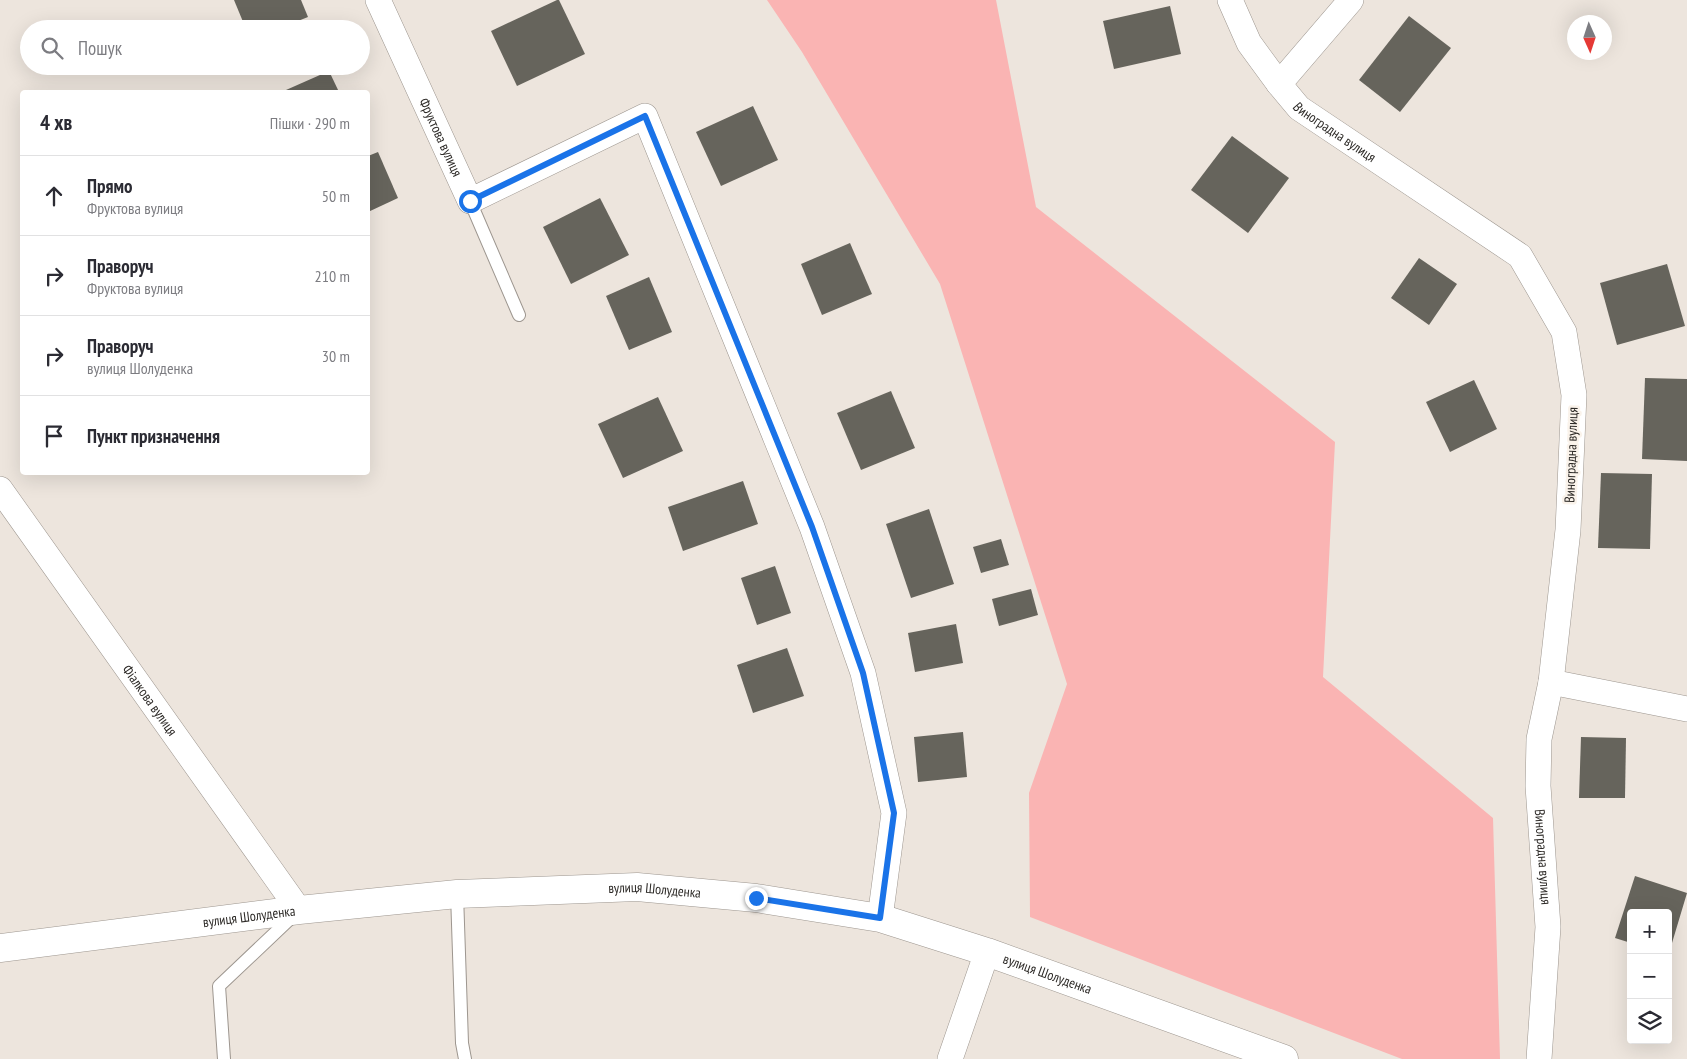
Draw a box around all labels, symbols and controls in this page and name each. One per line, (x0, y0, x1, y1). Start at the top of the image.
north arrow (1567, 15, 1612, 60)
search box (20, 20, 370, 75)
icon: search (38, 34, 66, 62)
text: Пошук (78, 36, 122, 60)
street label: Фруктова вулиця (415, 95, 467, 179)
street label: Виноградна вулиця (1289, 98, 1379, 166)
text: 4 хв (40, 109, 72, 136)
text: Пішки · 290 m (270, 113, 350, 133)
text: Прямо (87, 174, 132, 198)
icon: ahead (40, 182, 68, 210)
text: 50 m (322, 186, 350, 206)
route start (459, 190, 482, 213)
text: Фруктова вулиця (87, 198, 183, 218)
text: Праворуч (87, 254, 154, 278)
icon: right (40, 262, 68, 290)
text: 210 m (315, 266, 350, 286)
text: Фруктова вулиця (87, 278, 183, 298)
text: Праворуч (87, 334, 154, 358)
icon: right (40, 342, 68, 370)
text: 30 m (322, 346, 350, 366)
text: вулиця Шолуденка (87, 358, 193, 378)
street label: Виноградна вулиця (1560, 407, 1582, 503)
icon: arrive (40, 422, 68, 450)
text: Пункт призначення (87, 424, 220, 448)
street label: Фіалкова вулиця (119, 661, 181, 739)
street label: Виноградна вулиця (1531, 808, 1555, 905)
street label: вулиця Шолуденка (608, 878, 702, 902)
route end (745, 887, 768, 910)
street label: вулиця Шолуденка (202, 902, 296, 931)
map controls (1627, 909, 1672, 1044)
button: + (1627, 909, 1672, 954)
street label: вулиця Шолуденка (1001, 950, 1094, 998)
button: − (1627, 954, 1672, 999)
button: layers (1627, 999, 1672, 1044)

